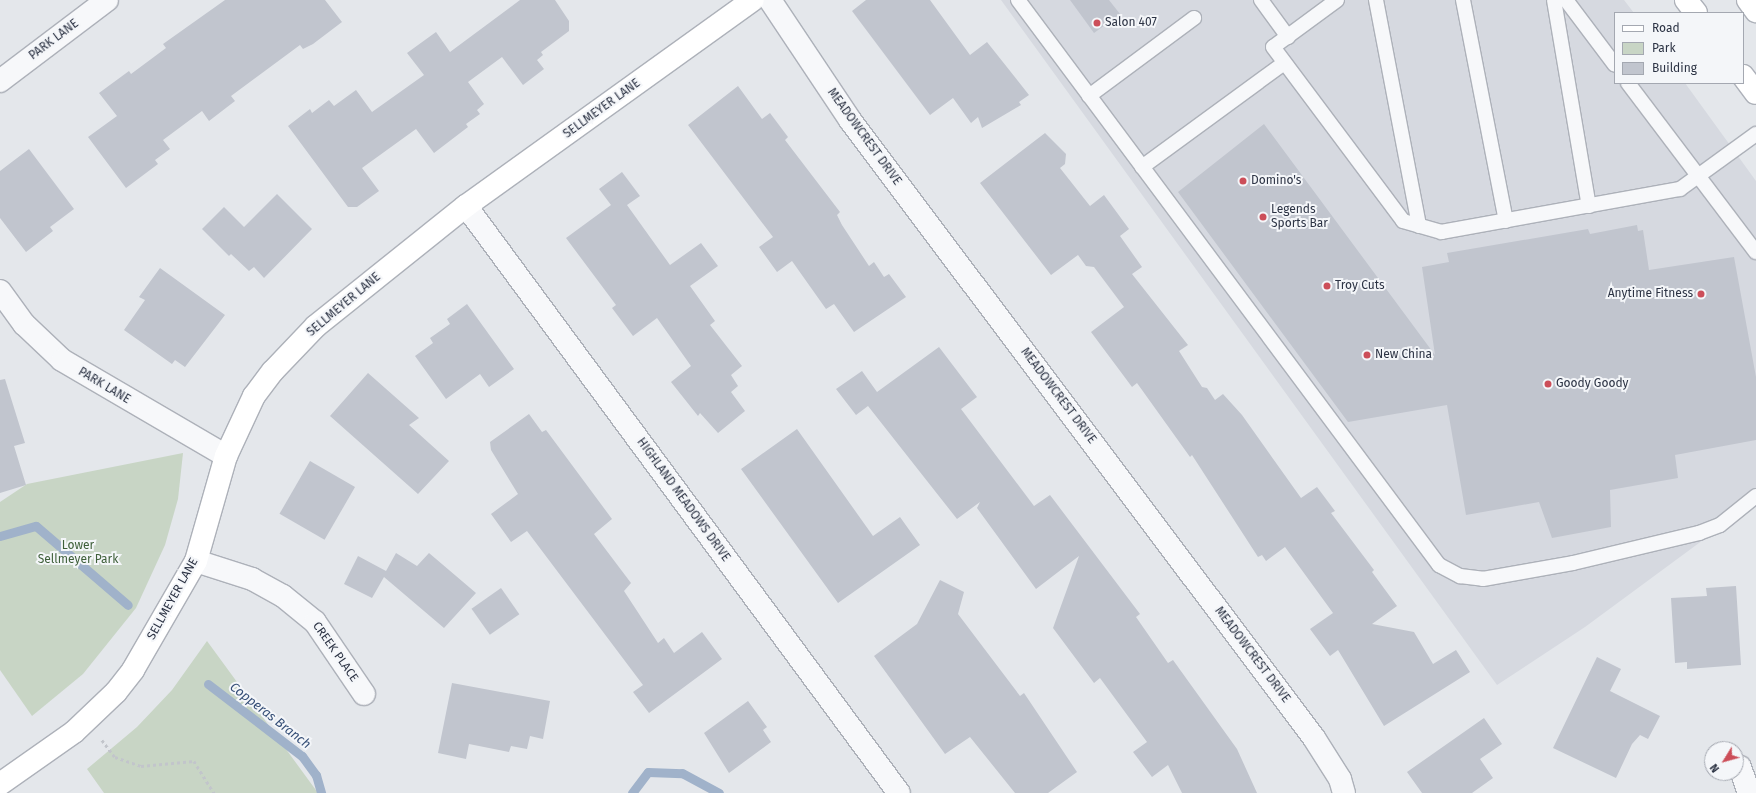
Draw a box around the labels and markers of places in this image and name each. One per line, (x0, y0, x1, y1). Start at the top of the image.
place label: Salon 407 (1105, 16, 1157, 30)
marker: Salon 407 (1092, 18, 1102, 28)
place label: Domino's (1251, 174, 1301, 188)
marker: Domino's (1238, 176, 1248, 186)
place label: Legends Sports Bar (1271, 203, 1328, 231)
marker: Legends Sports Bar (1258, 212, 1268, 222)
place label: Troy Cuts (1335, 279, 1385, 293)
marker: Troy Cuts (1322, 281, 1332, 291)
place label: Anytime Fitness (1608, 287, 1693, 301)
marker: Anytime Fitness (1696, 289, 1706, 299)
place label: New China (1375, 348, 1432, 362)
marker: New China (1362, 350, 1372, 360)
place label: Goody Goody (1556, 377, 1629, 391)
marker: Goody Goody (1543, 379, 1553, 389)

